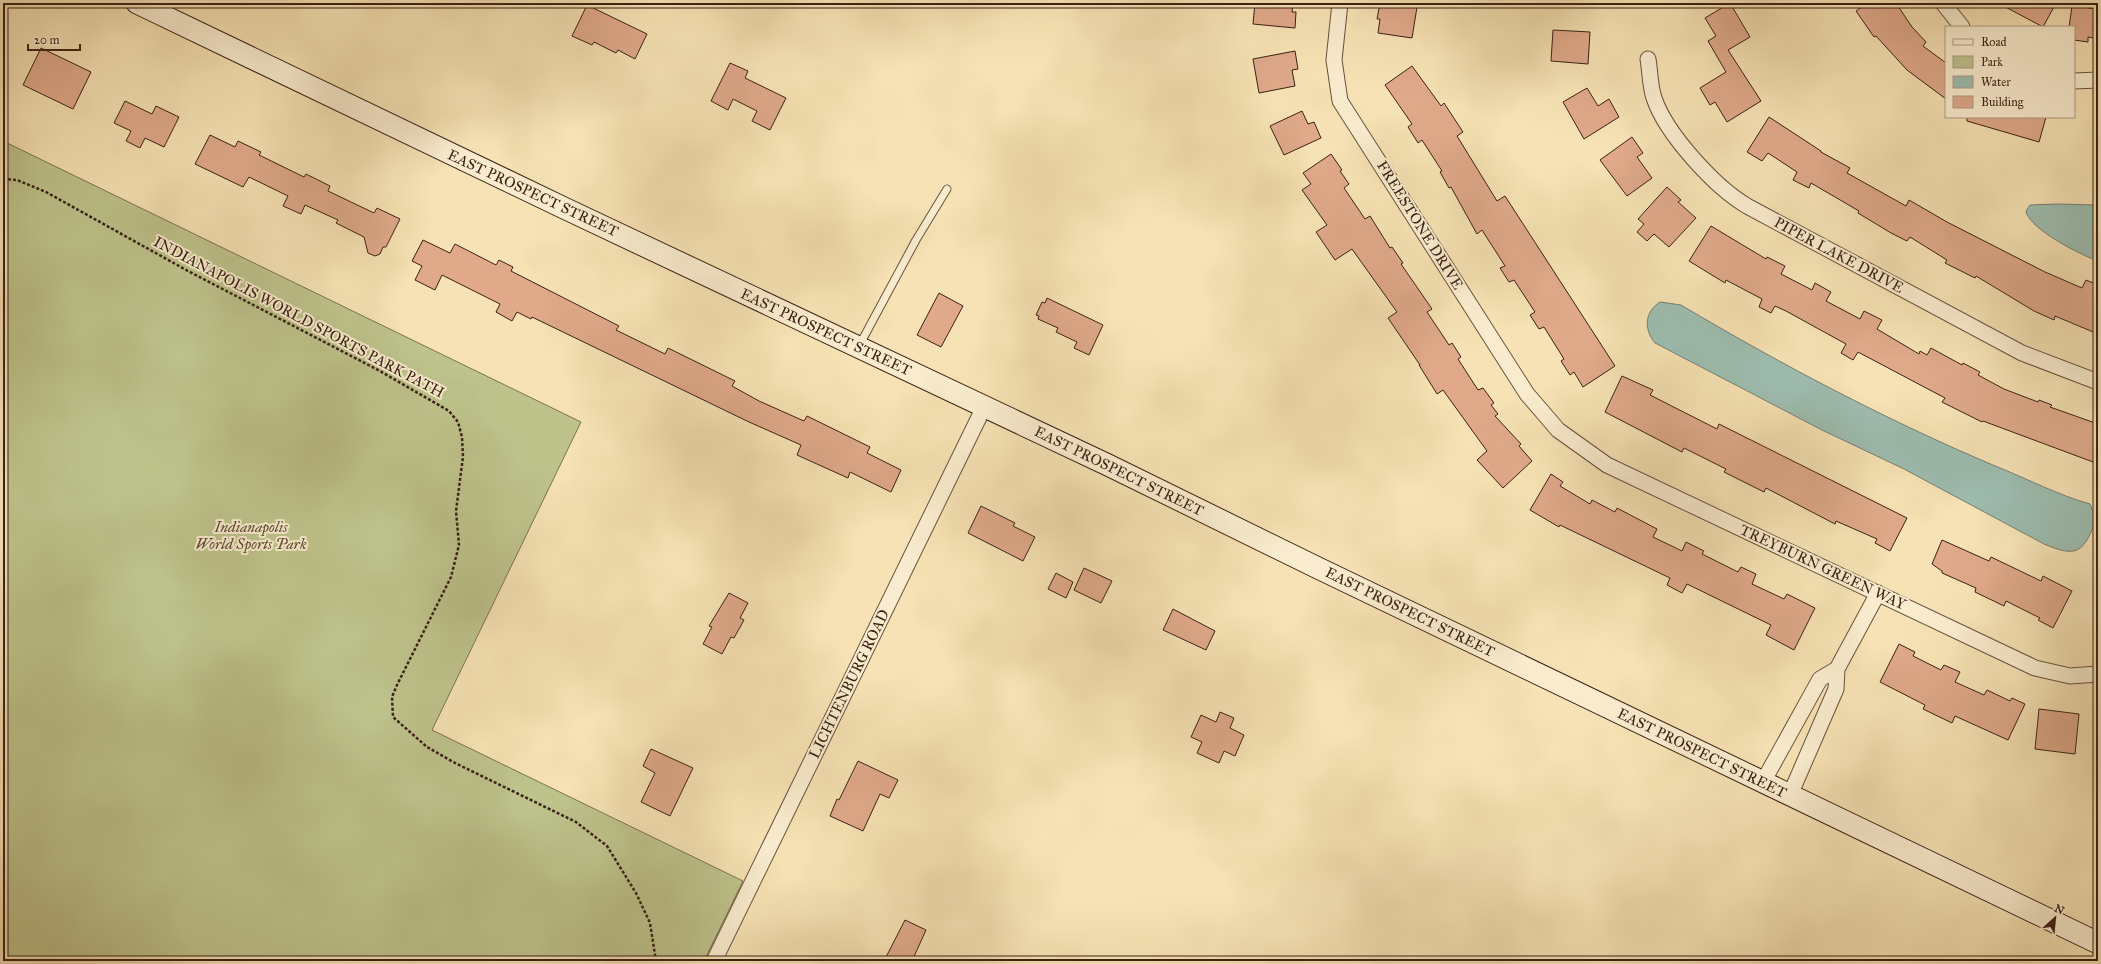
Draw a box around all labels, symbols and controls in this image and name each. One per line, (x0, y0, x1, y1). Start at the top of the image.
scale bar (28, 26, 80, 52)
legend (1945, 26, 2075, 118)
text: 20 m (34, 33, 60, 47)
text: Road (1981, 35, 2007, 49)
text: Park (1981, 55, 2003, 69)
text: Water (1981, 75, 2011, 89)
text: Building (1981, 95, 2024, 110)
street label: EAST PROSPECT STREET (445, 146, 621, 240)
street label: FREESTONE DRIVE (1373, 157, 1467, 293)
street label: PIPER LAKE DRIVE (1771, 213, 1907, 297)
street label: INDIANAPOLIS WORLD SPORTS PARK PATH (151, 232, 447, 402)
street label: EAST PROSPECT STREET (738, 285, 914, 379)
street label: EAST PROSPECT STREET (1031, 422, 1207, 520)
park label: Indianapolis World Sports Park (195, 518, 307, 554)
street label: TREYBURN GREEN WAY (1737, 521, 1909, 614)
street label: EAST PROSPECT STREET (1322, 563, 1498, 661)
street label: LICHTENBURG ROAD (805, 606, 893, 762)
street label: EAST PROSPECT STREET (1614, 704, 1790, 802)
north arrow (2035, 898, 2075, 938)
text: N (2052, 902, 2067, 918)

